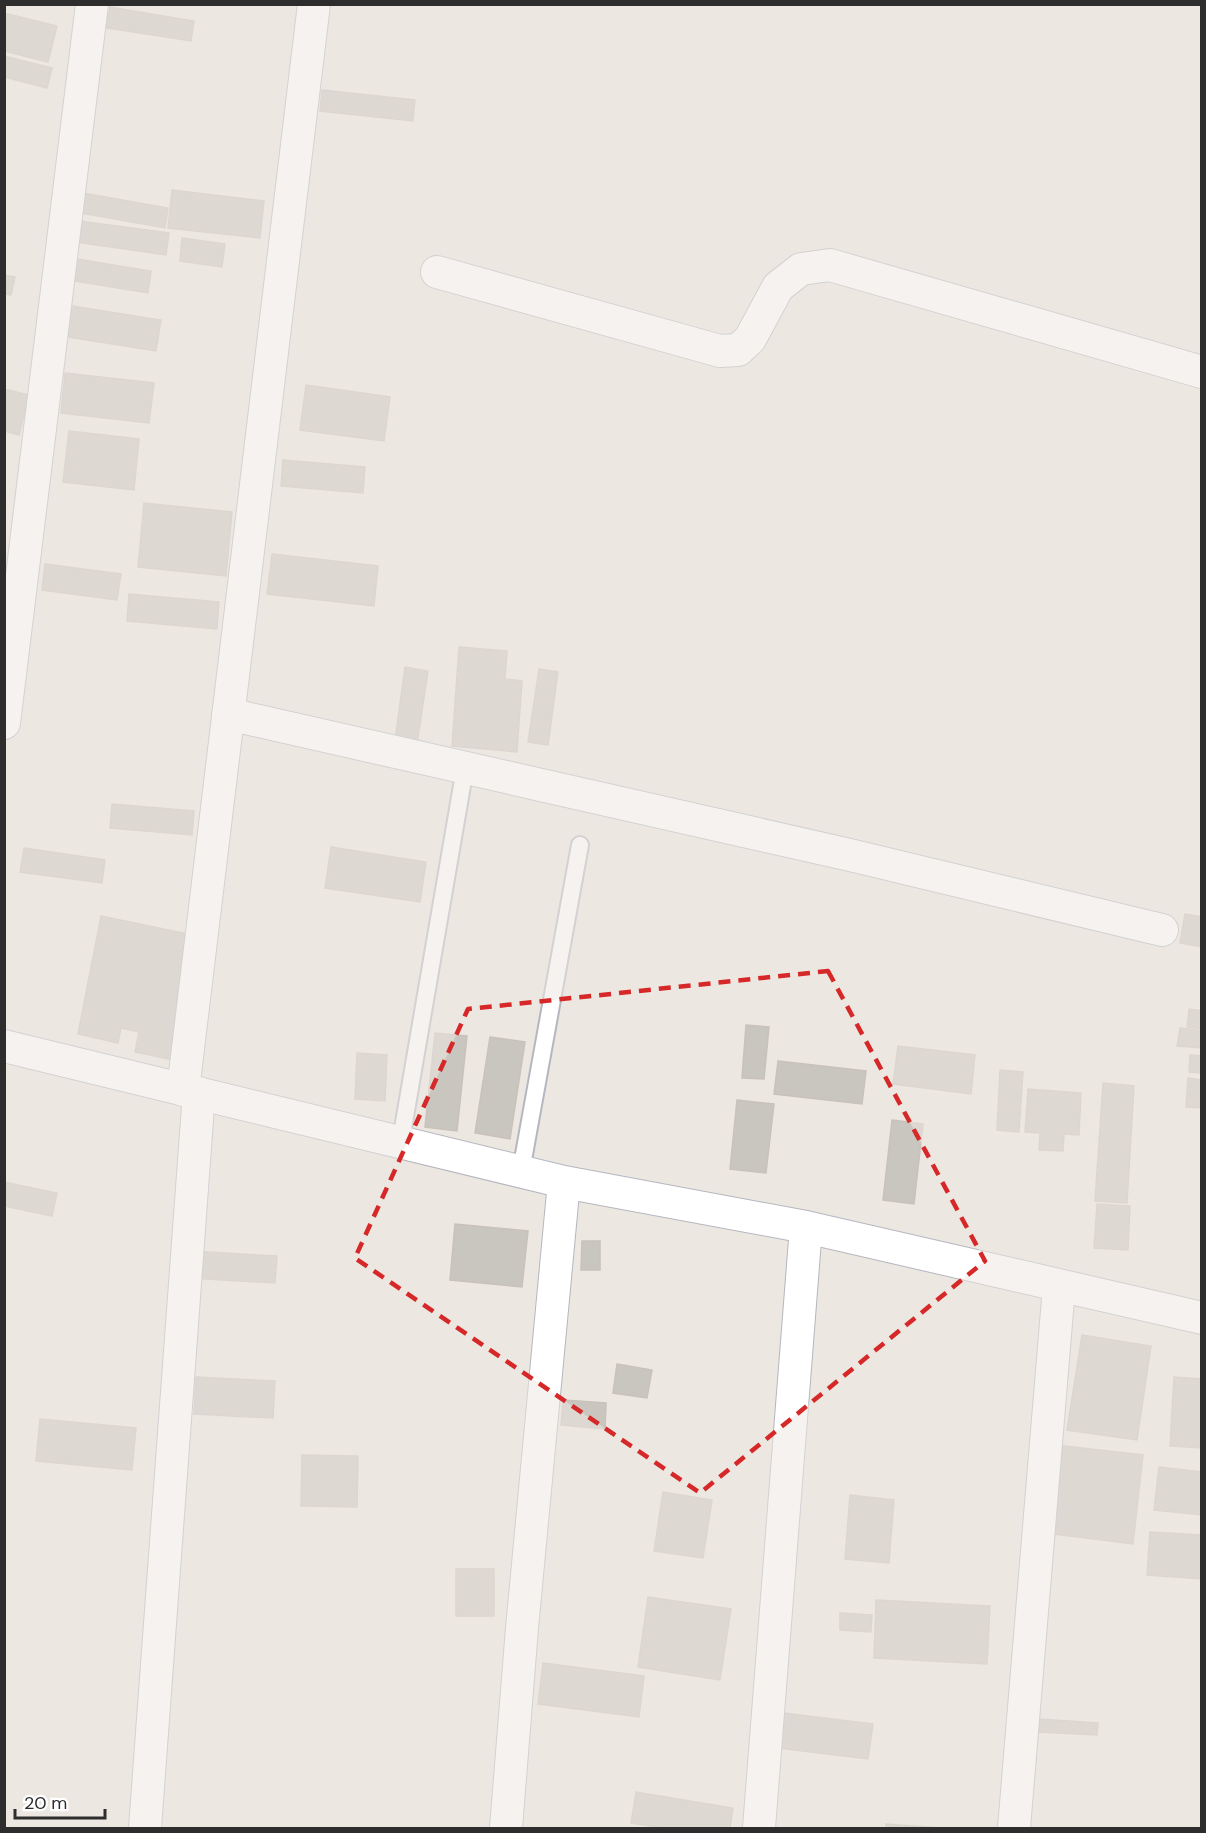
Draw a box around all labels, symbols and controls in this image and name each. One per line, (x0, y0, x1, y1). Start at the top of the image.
scale bar (15, 1782, 105, 1820)
text: 20 m (24, 1791, 67, 1815)

